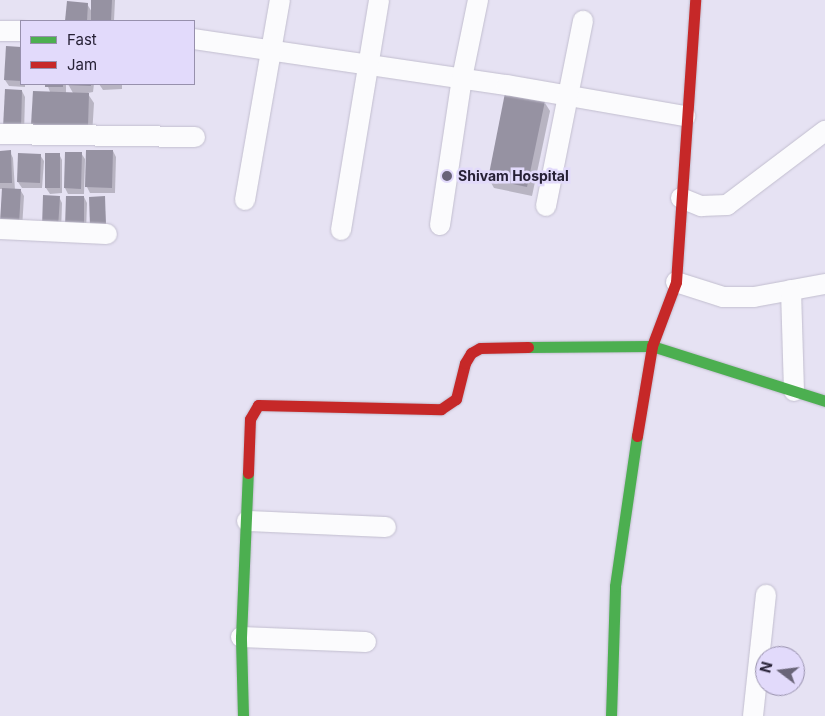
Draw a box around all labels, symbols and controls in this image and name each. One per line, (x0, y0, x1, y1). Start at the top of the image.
legend (20, 20, 195, 85)
text: Fast (67, 30, 97, 49)
text: Jam (67, 55, 97, 74)
place label: Shivam Hospital (458, 168, 569, 184)
marker: Shivam Hospital (440, 169, 454, 183)
north arrow (755, 646, 805, 696)
text: N (756, 660, 776, 675)

